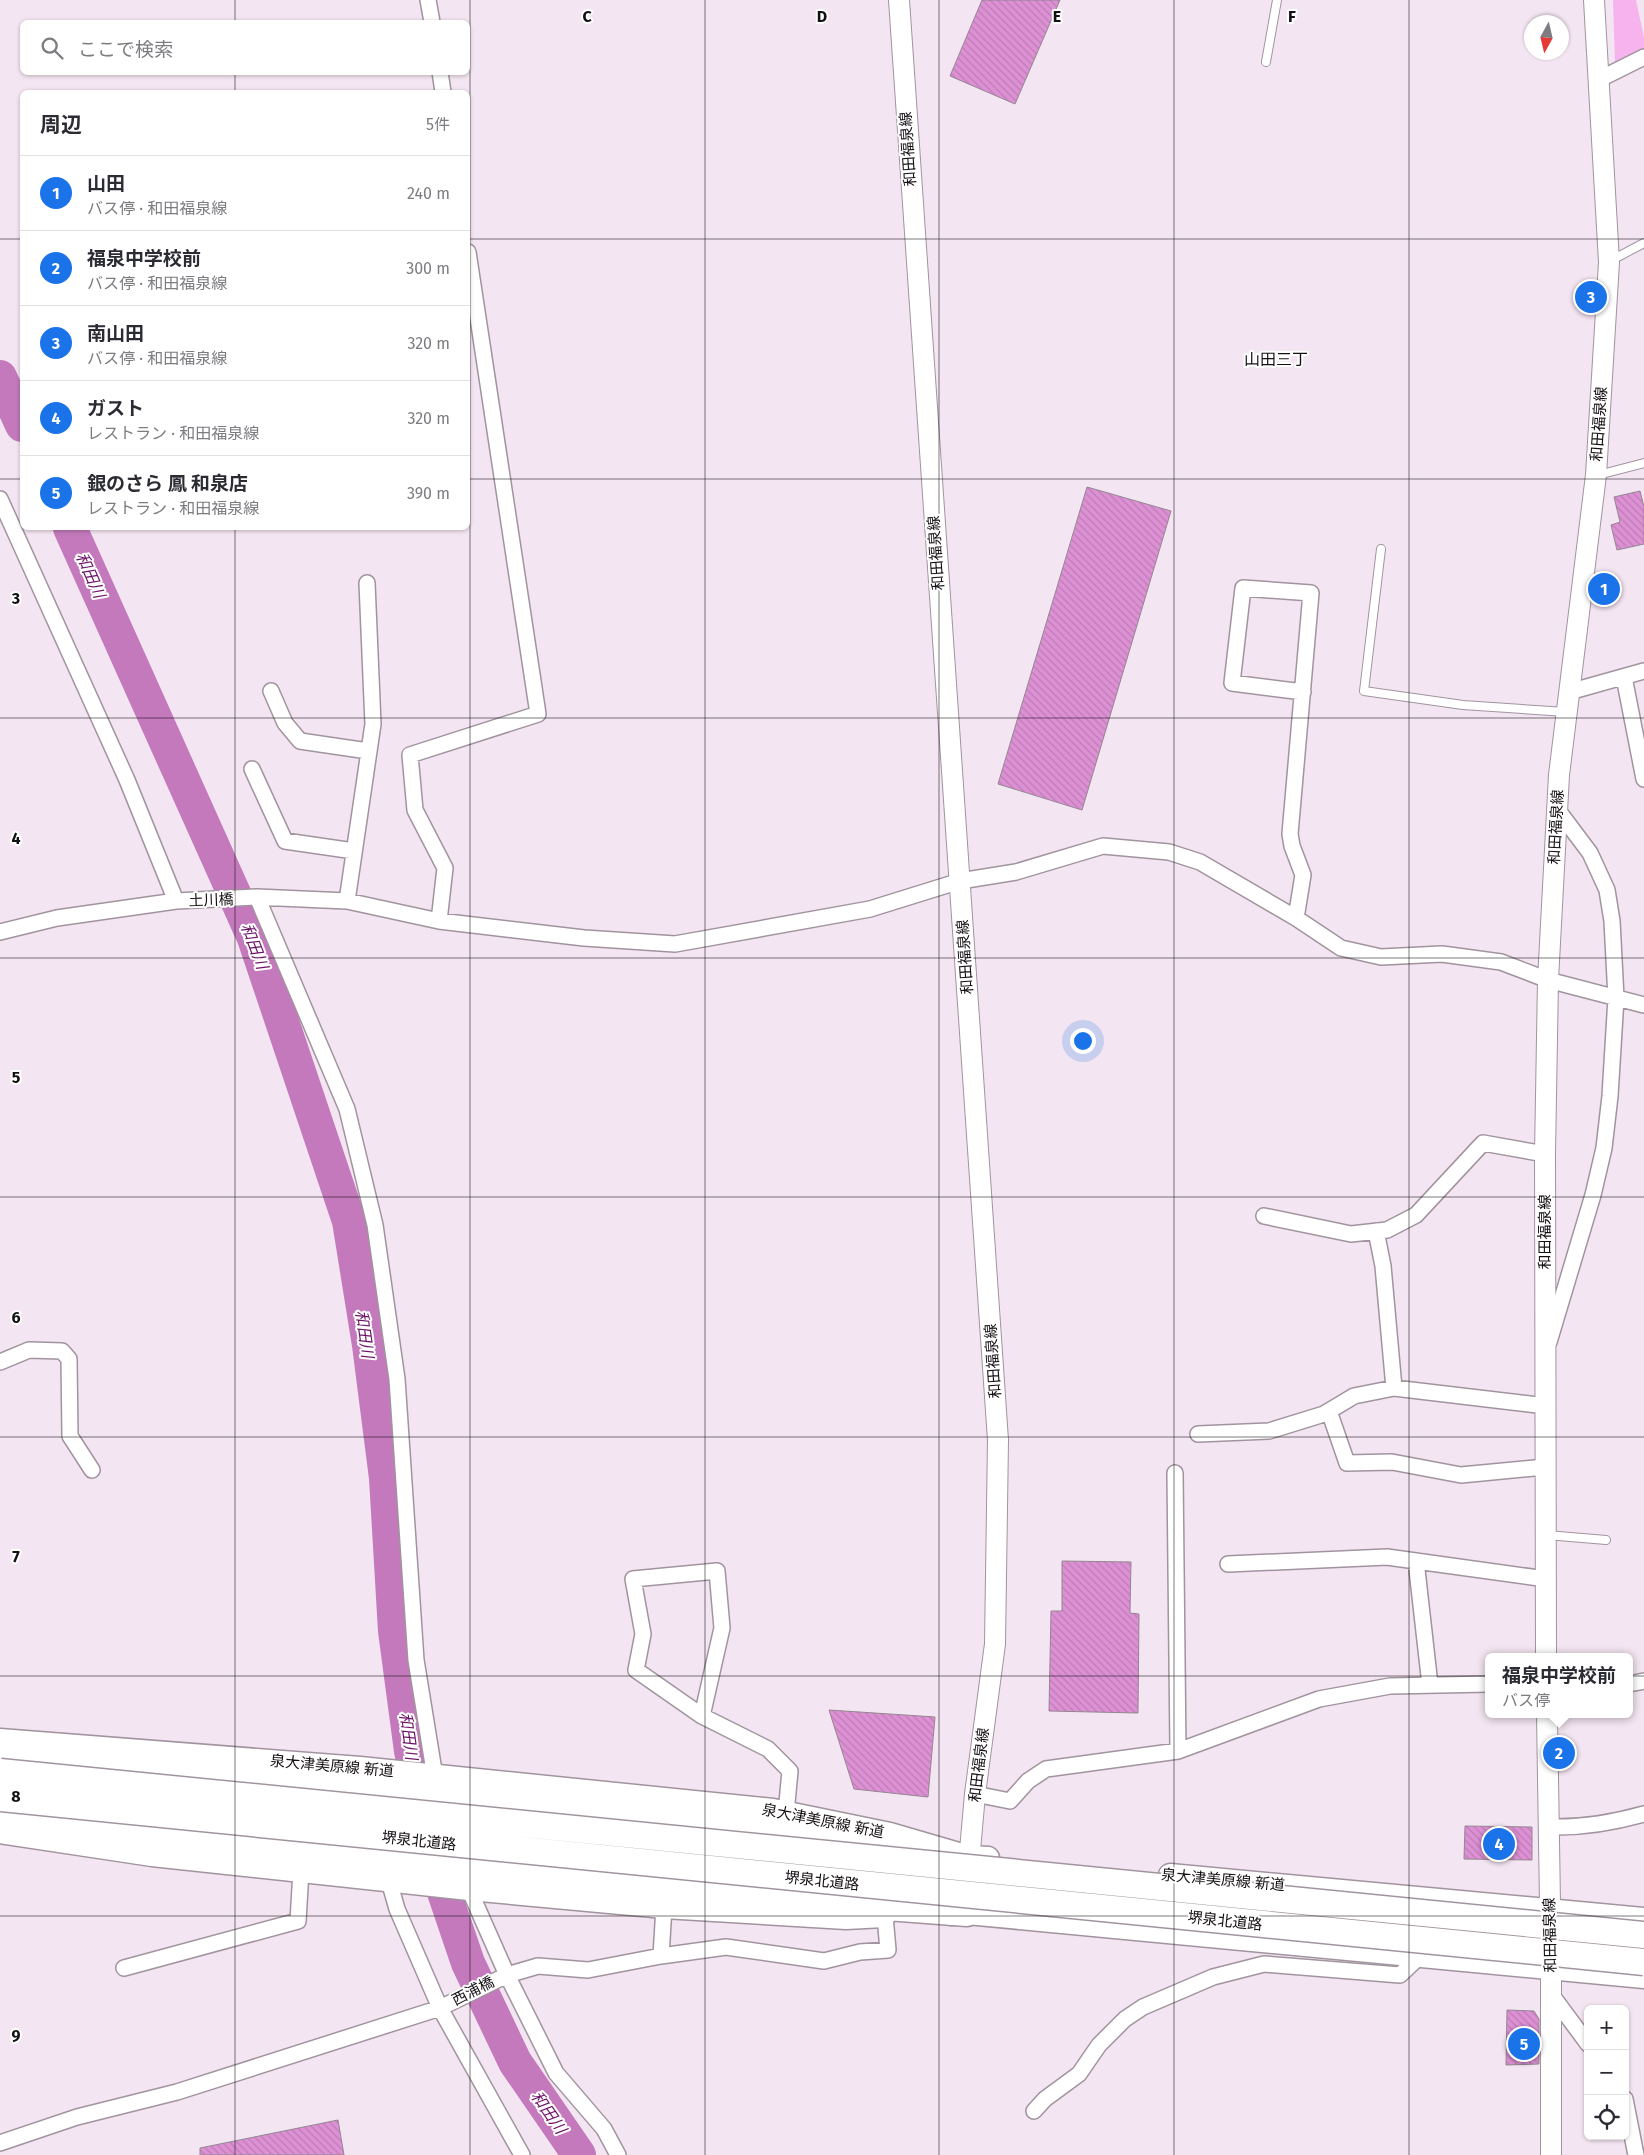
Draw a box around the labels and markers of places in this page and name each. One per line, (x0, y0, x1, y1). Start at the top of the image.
pin: 3 (1575, 278, 1607, 316)
pin: 1 (1588, 570, 1620, 608)
pin: 2 (1543, 1734, 1575, 1772)
pin: 4 (1483, 1825, 1515, 1863)
pin: 5 (1508, 2025, 1540, 2063)

